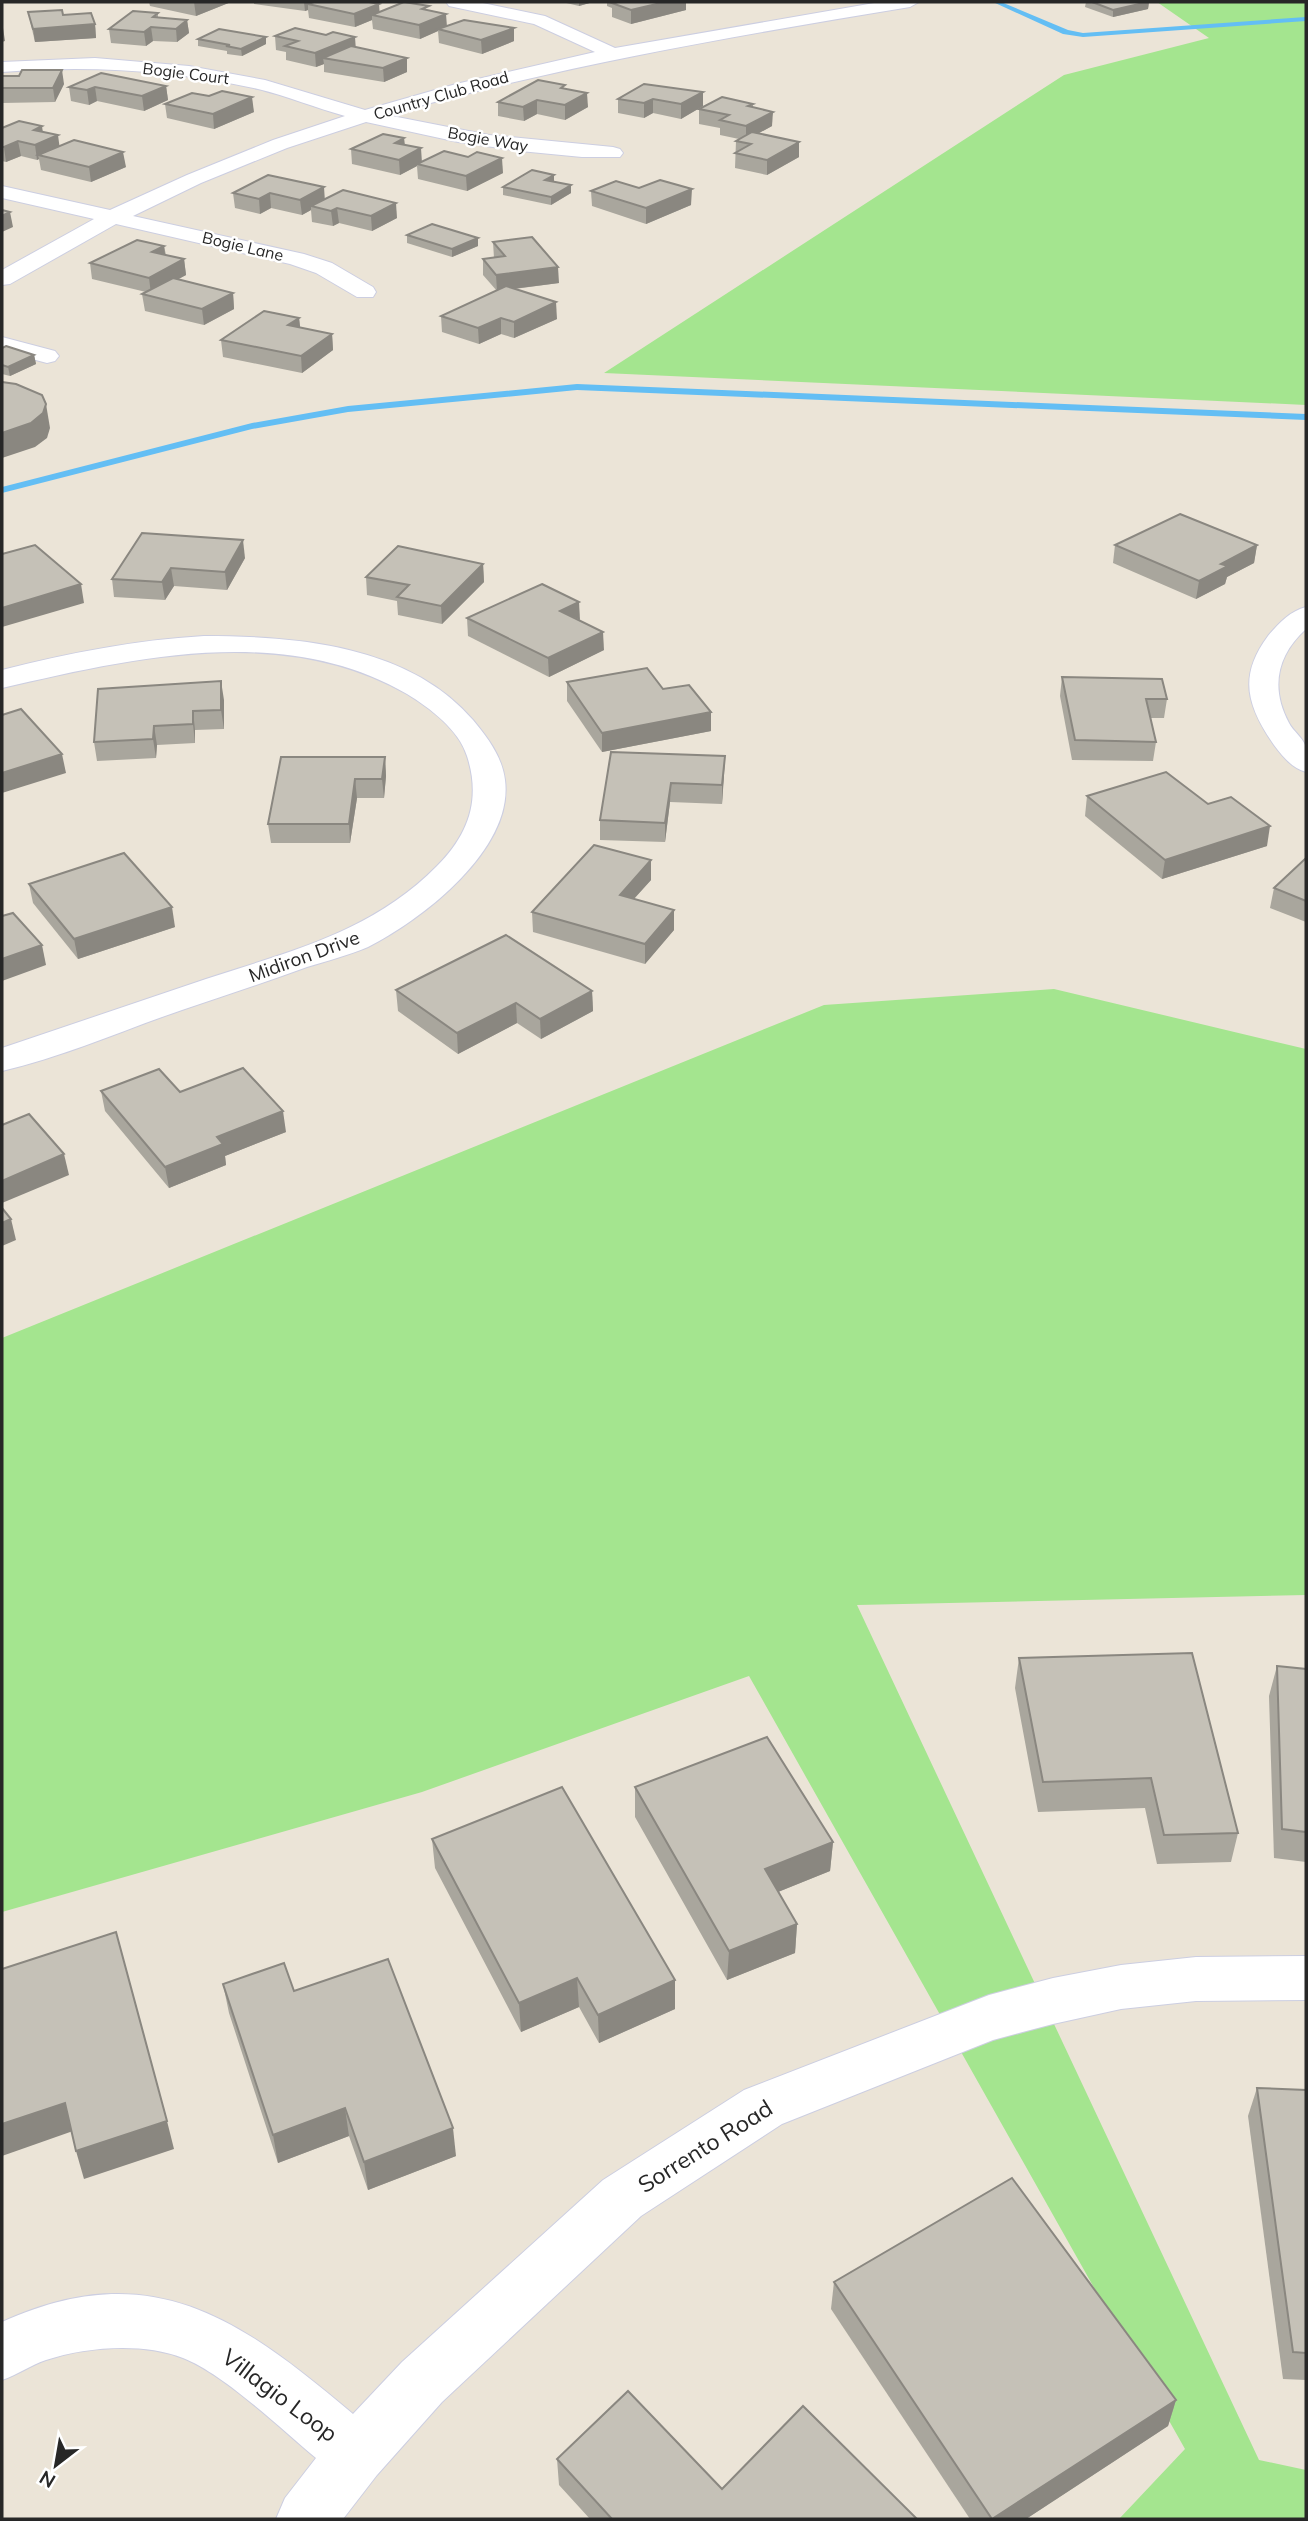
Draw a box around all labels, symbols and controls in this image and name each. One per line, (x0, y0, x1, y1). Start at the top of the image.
street label: Bogie Court (142, 58, 231, 88)
street label: Country Club Road (371, 66, 511, 124)
street label: Bogie Way (446, 122, 530, 156)
street label: Bogie Lane (200, 227, 286, 265)
street label: Midiron Drive (245, 925, 363, 987)
street label: Sorrento Road (632, 2093, 778, 2199)
street label: Villagio Loop (216, 2342, 344, 2448)
north arrow (21, 2430, 91, 2500)
text: N (35, 2466, 60, 2494)

